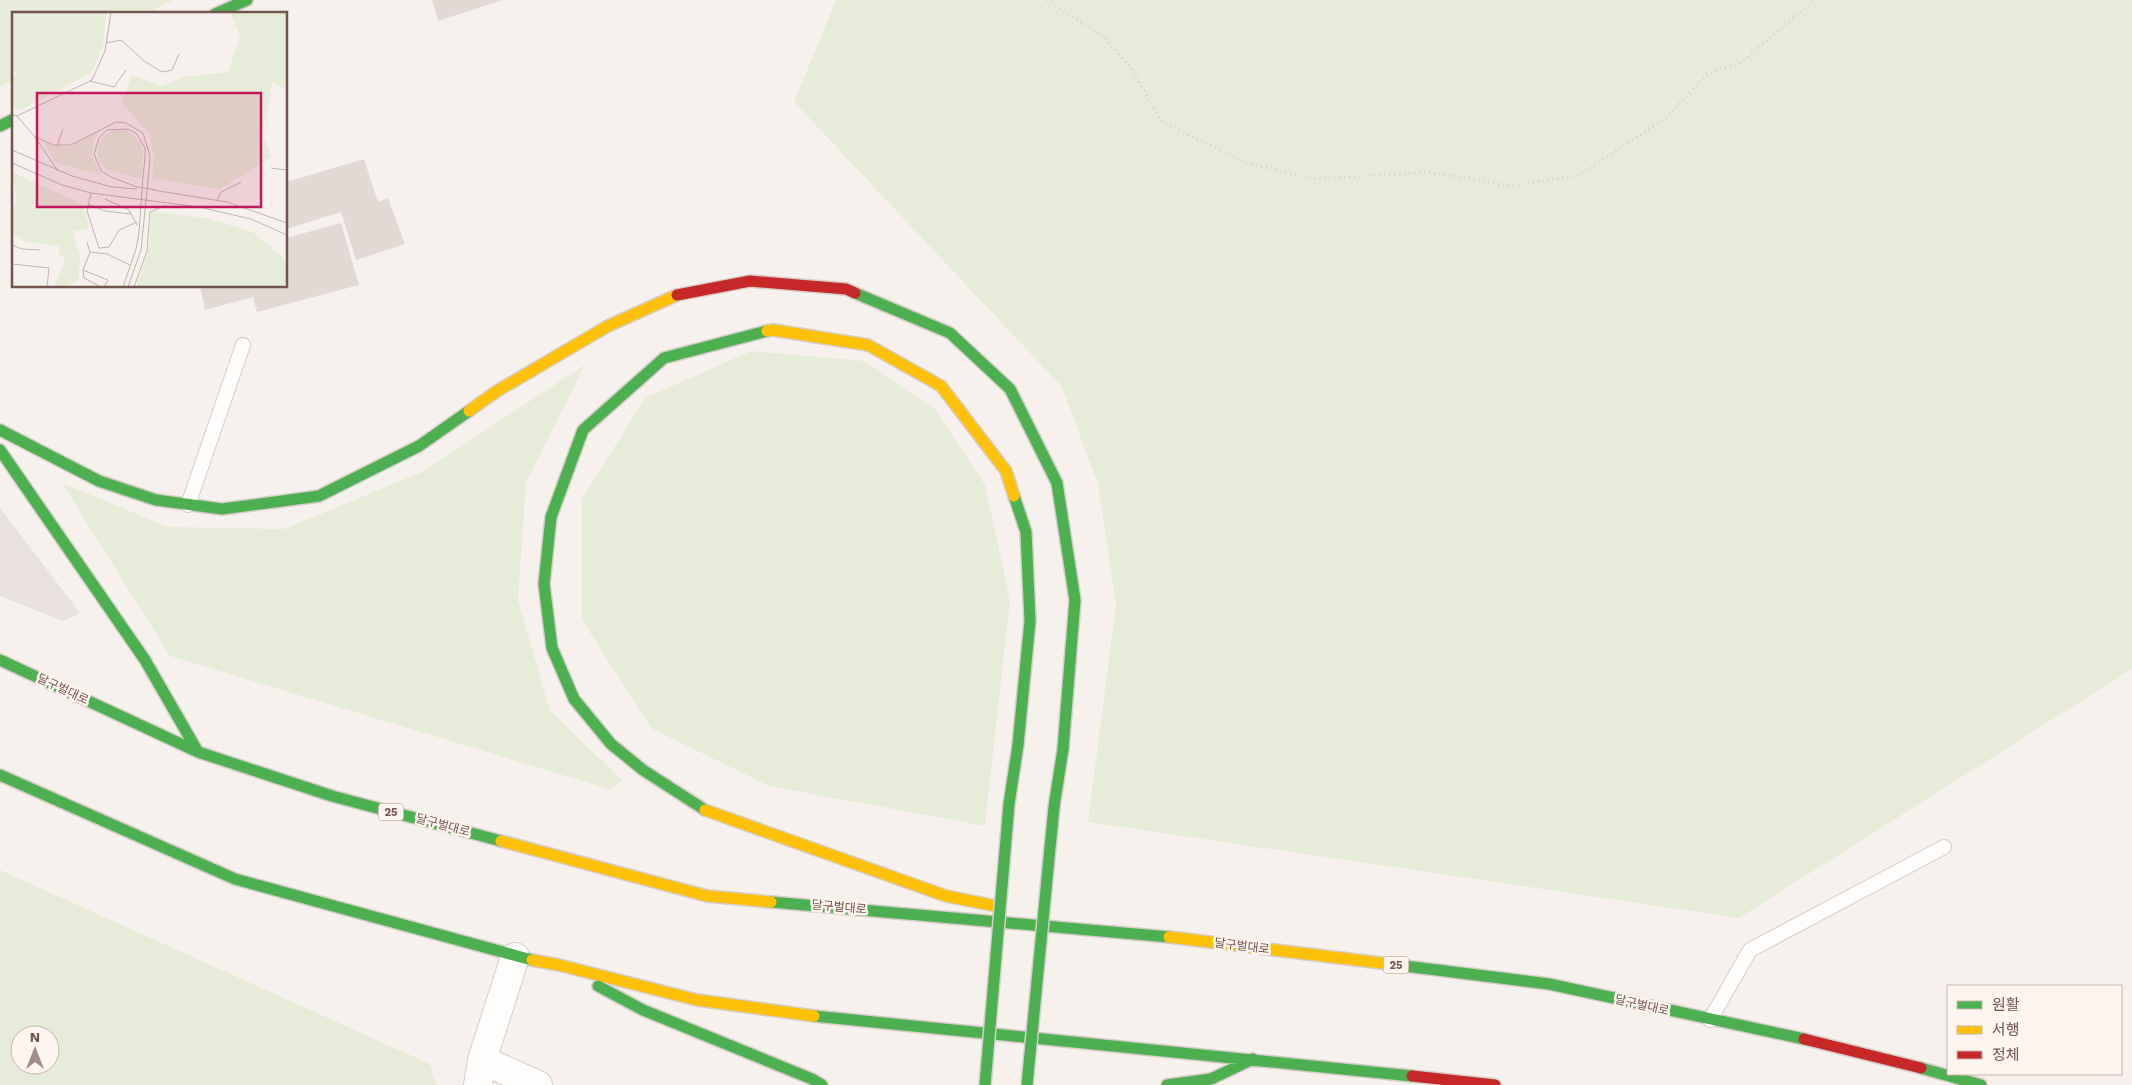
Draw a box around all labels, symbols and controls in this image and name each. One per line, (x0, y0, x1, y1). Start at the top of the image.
inset map (12, 12, 288, 288)
street label: 달구벌대로 (35, 671, 91, 707)
road number: 25 (378, 804, 404, 820)
street label: 달구벌대로 (415, 811, 471, 839)
street label: 달구벌대로 (811, 898, 867, 916)
street label: 달구벌대로 (1214, 936, 1270, 956)
road number: 25 (1384, 956, 1408, 974)
legend (1947, 985, 2122, 1075)
street label: 달구벌대로 (1614, 992, 1670, 1018)
text: 원활 (1992, 996, 2020, 1014)
text: 서행 (1992, 1021, 2020, 1039)
north arrow (10, 1025, 60, 1075)
text: N (30, 1029, 40, 1045)
text: 정체 (1992, 1046, 2020, 1064)

